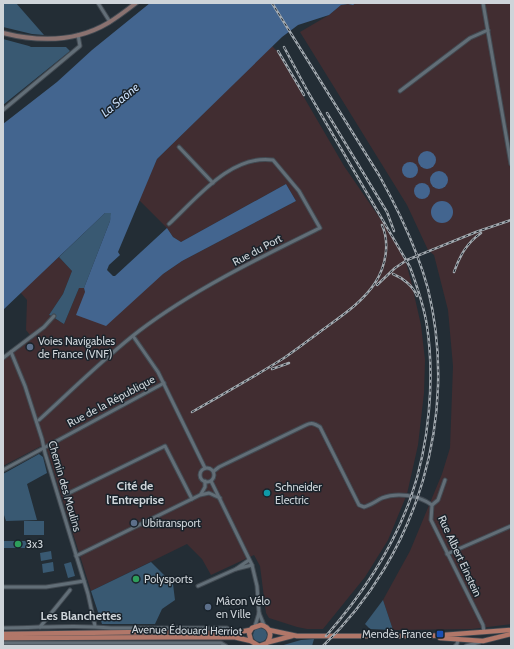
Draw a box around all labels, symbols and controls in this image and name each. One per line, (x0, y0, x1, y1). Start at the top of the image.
water label: La Saône (98, 79, 142, 120)
street label: Rue du Port (230, 231, 284, 269)
place label: Voies Navigables de France (VNF) (38, 334, 116, 361)
marker: Voies Navigables de France (VNF) (25, 342, 35, 352)
street label: Rue de la République (65, 372, 158, 430)
street label: Chemin des Moulins (45, 439, 85, 534)
district label: Cité de l'Entreprise (106, 478, 164, 507)
place label: Schneider Electric (275, 480, 322, 507)
marker: Schneider Electric (262, 488, 272, 498)
street label: Rue Albert Einstein (435, 513, 485, 599)
place label: Ubitransport (142, 516, 201, 530)
marker: Ubitransport (129, 518, 139, 528)
place label: 3x3 (26, 537, 43, 551)
marker: 3x3 (13, 539, 23, 549)
place label: Polysports (144, 572, 193, 586)
marker: Polysports (131, 574, 141, 584)
place label: Mâcon Vélo en Ville (216, 594, 270, 621)
marker: Mâcon Vélo en Ville (203, 602, 213, 612)
district label: Les Blanchettes (41, 608, 121, 623)
street label: Avenue Édouard Herriot (132, 622, 243, 638)
place label: Mendès France (362, 627, 432, 641)
marker: Mendès France (435, 629, 445, 639)

